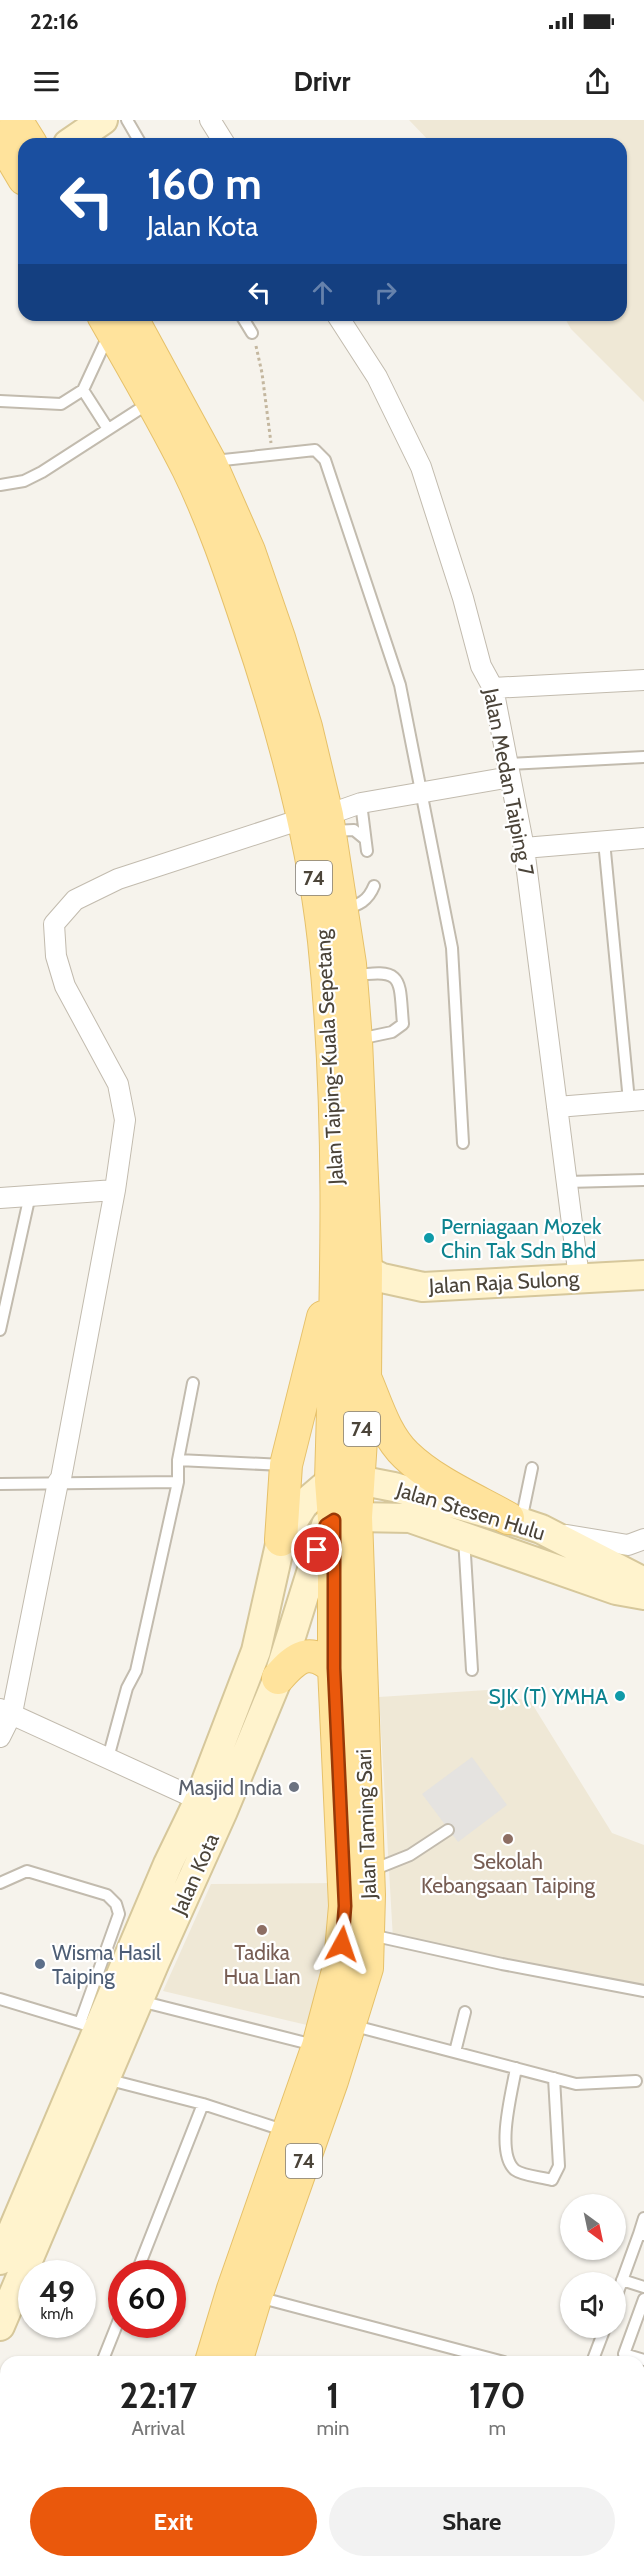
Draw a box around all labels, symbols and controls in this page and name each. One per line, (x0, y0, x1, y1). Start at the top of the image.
text: 22:16 (30, 8, 79, 35)
icon: menu (30, 65, 63, 98)
text: Drivr (294, 65, 350, 98)
icon: share (581, 65, 614, 98)
text: 160 m (147, 158, 262, 210)
icon: left (48, 162, 126, 240)
text: Jalan Kota (147, 210, 258, 243)
icon: left (243, 276, 276, 309)
icon: ahead (306, 276, 339, 309)
icon: right (369, 276, 402, 309)
street label: Jalan Medan Taiping 7 (478, 685, 540, 878)
road number: 74 (296, 861, 332, 895)
street label: Jalan Taiping-Kuala Sepetang (310, 928, 348, 1186)
place label: Perniagaan Mozek Chin Tak Sdn Bhd (441, 1214, 602, 1263)
marker: Perniagaan Mozek Chin Tak Sdn Bhd (422, 1231, 436, 1245)
street label: Jalan Raja Sulong (427, 1266, 580, 1299)
road number: 74 (344, 1412, 380, 1446)
street label: Jalan Stesen Hulu (393, 1476, 548, 1545)
pin (291, 1524, 342, 1575)
icon: arrive (300, 1533, 333, 1566)
place label: SJK (T) YMHA (489, 1684, 608, 1709)
marker: SJK (T) YMHA (613, 1689, 627, 1703)
street label: Jalan Taming Sari (351, 1749, 381, 1900)
place label: Masjid India (178, 1775, 282, 1801)
marker: Masjid India (287, 1780, 301, 1794)
street label: Jalan Kota (166, 1829, 224, 1919)
marker: Sekolah Kebangsaan Taiping (501, 1832, 515, 1846)
place label: Sekolah Kebangsaan Taiping (421, 1849, 596, 1898)
position arrow (310, 1912, 374, 1976)
marker: Tadika Hua Lian (255, 1923, 269, 1937)
place label: Wisma Hasil Taiping (52, 1940, 161, 1989)
place label: Tadika Hua Lian (223, 1940, 301, 1989)
marker: Wisma Hasil Taiping (33, 1957, 47, 1971)
road number: 74 (286, 2144, 322, 2178)
north arrow (560, 2194, 626, 2260)
map controls (560, 2194, 626, 2338)
speed limit sign: 60 (108, 2260, 186, 2338)
button: sound (560, 2272, 626, 2338)
text: 49 (39, 2273, 75, 2310)
text: km/h (41, 2305, 73, 2323)
text: 22:17 (119, 2373, 197, 2417)
text: 1 (326, 2373, 340, 2417)
text: 170 (469, 2373, 526, 2417)
text: Arrival (132, 2416, 185, 2440)
text: min (316, 2416, 349, 2440)
text: m (488, 2416, 506, 2440)
button: Exit (30, 2487, 317, 2556)
button: Share (329, 2487, 615, 2556)

